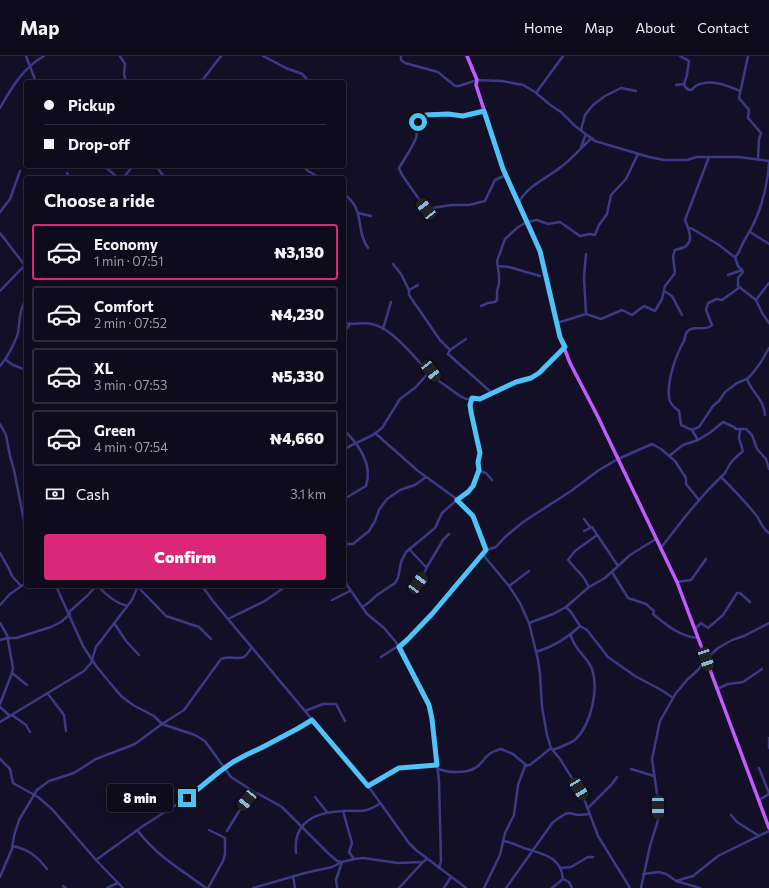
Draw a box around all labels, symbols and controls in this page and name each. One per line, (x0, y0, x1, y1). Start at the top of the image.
text: Map (20, 16, 59, 39)
text: Home (524, 19, 563, 36)
text: Map (585, 19, 613, 36)
text: About (635, 19, 675, 36)
text: Contact (697, 19, 749, 36)
text: Pickup (68, 96, 115, 114)
route start (409, 113, 427, 131)
text: Drop-off (68, 135, 130, 153)
text: Choose a ride (44, 189, 155, 211)
car (414, 196, 438, 222)
icon: car (46, 234, 82, 270)
text: Economy (94, 235, 158, 253)
text: ₦3,130 (274, 243, 324, 261)
text: 1 min · 07:51 (94, 253, 164, 269)
icon: car (46, 296, 82, 332)
text: Comfort (94, 297, 154, 315)
text: ₦4,230 (271, 305, 324, 323)
text: 2 min · 07:52 (94, 315, 167, 331)
icon: car (46, 358, 82, 394)
car (419, 358, 443, 384)
text: XL (94, 359, 113, 377)
text: ₦5,330 (271, 367, 324, 385)
text: 3 min · 07:53 (94, 377, 167, 393)
icon: car (46, 420, 82, 456)
text: Green (94, 421, 135, 439)
text: ₦4,660 (270, 429, 324, 447)
text: 4 min · 07:54 (94, 439, 168, 455)
icon: cash (44, 483, 66, 505)
text: Cash (76, 485, 110, 503)
text: 3.1 km (290, 486, 326, 502)
button: Confirm (44, 534, 326, 580)
car (406, 570, 430, 596)
car (697, 646, 715, 672)
car (568, 776, 590, 802)
callout: 8 min (107, 784, 173, 812)
car (235, 787, 259, 813)
route end (178, 789, 196, 807)
text: 8 min (123, 790, 157, 806)
car (652, 795, 664, 819)

